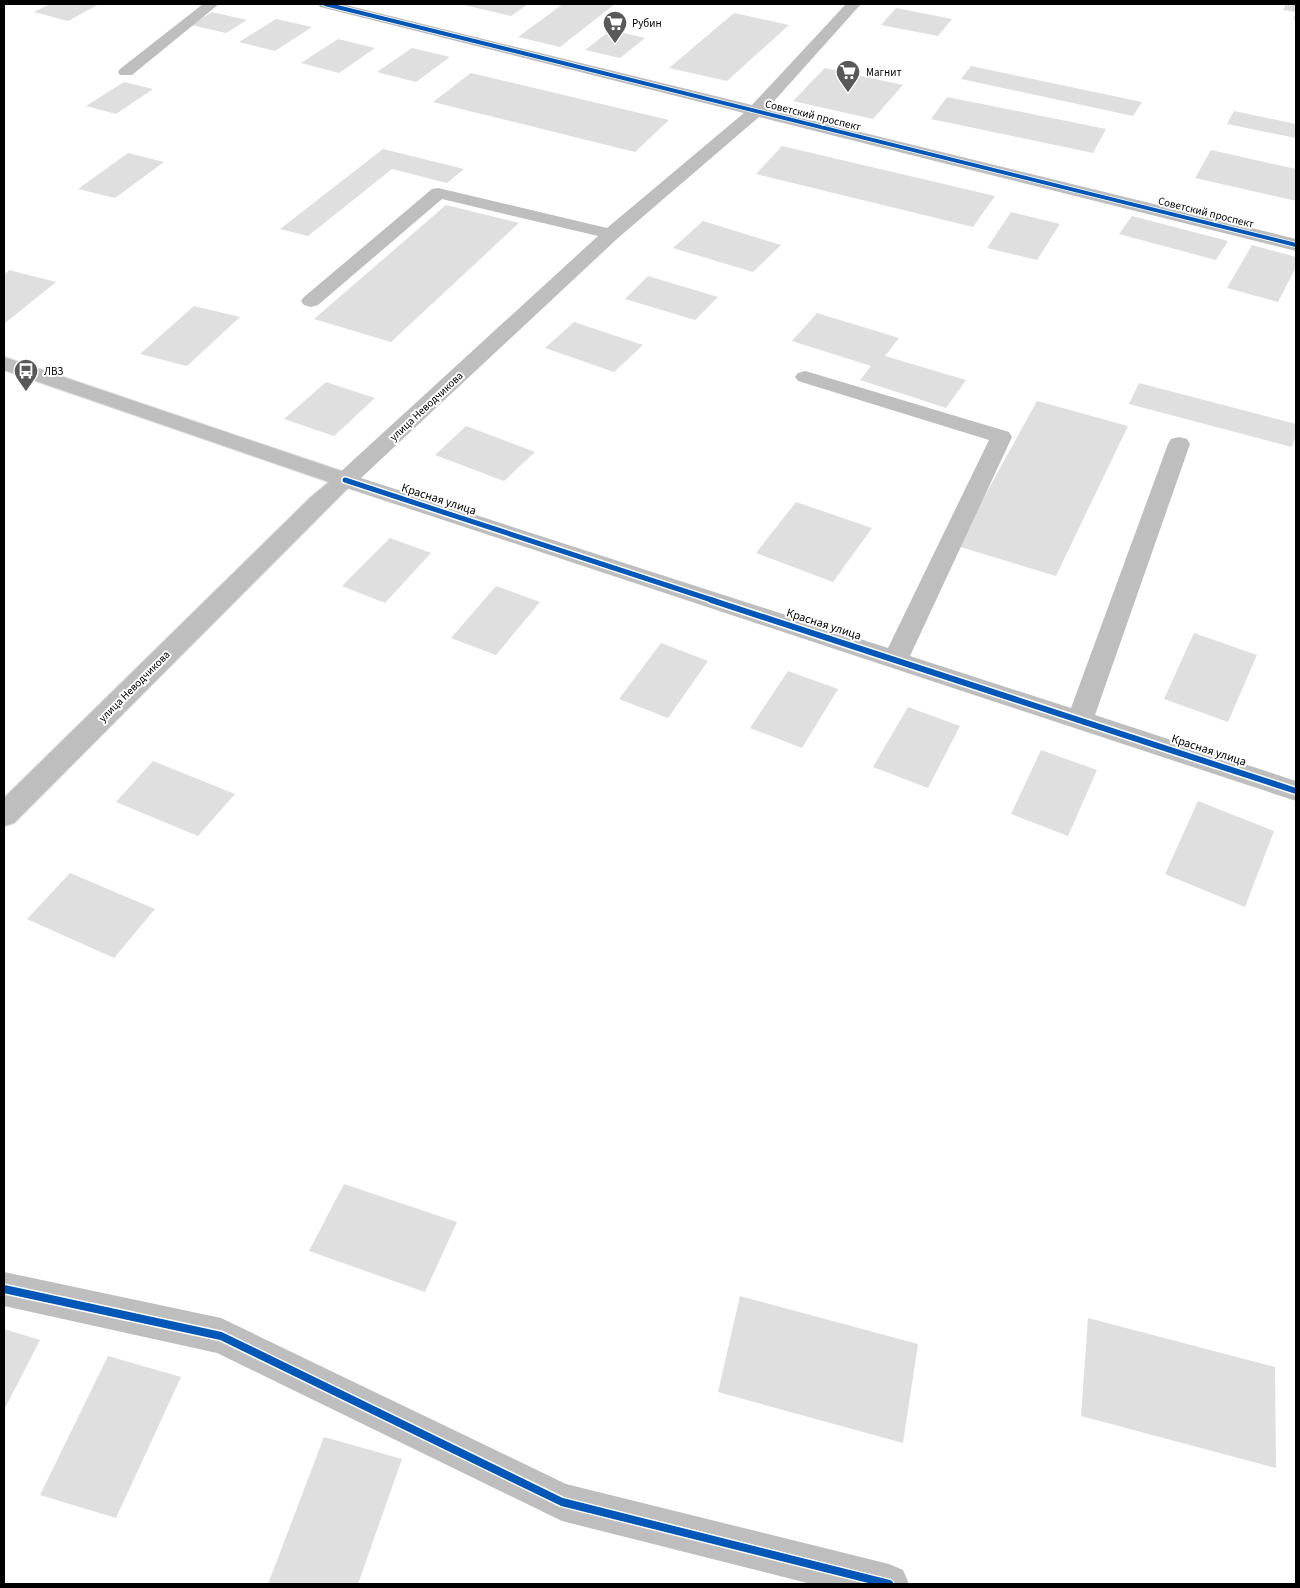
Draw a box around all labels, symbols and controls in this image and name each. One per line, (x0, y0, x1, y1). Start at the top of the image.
supermarket icon: Рубин (602, 10, 628, 44)
place label: Рубин (632, 16, 662, 31)
supermarket icon: Магнит (835, 59, 861, 93)
place label: Магнит (866, 65, 902, 80)
street label: Советский проспект (763, 96, 862, 135)
street label: Советский проспект (1156, 193, 1255, 232)
bus stop icon: ЛВЗ (13, 358, 39, 392)
place label: ЛВЗ (44, 364, 63, 379)
street label: улица Неводчикова (386, 368, 466, 444)
street label: Красная улица (399, 479, 478, 520)
street label: Красная улица (784, 604, 863, 645)
street label: улица Неводчикова (95, 647, 173, 725)
street label: Красная улица (1169, 730, 1248, 771)

